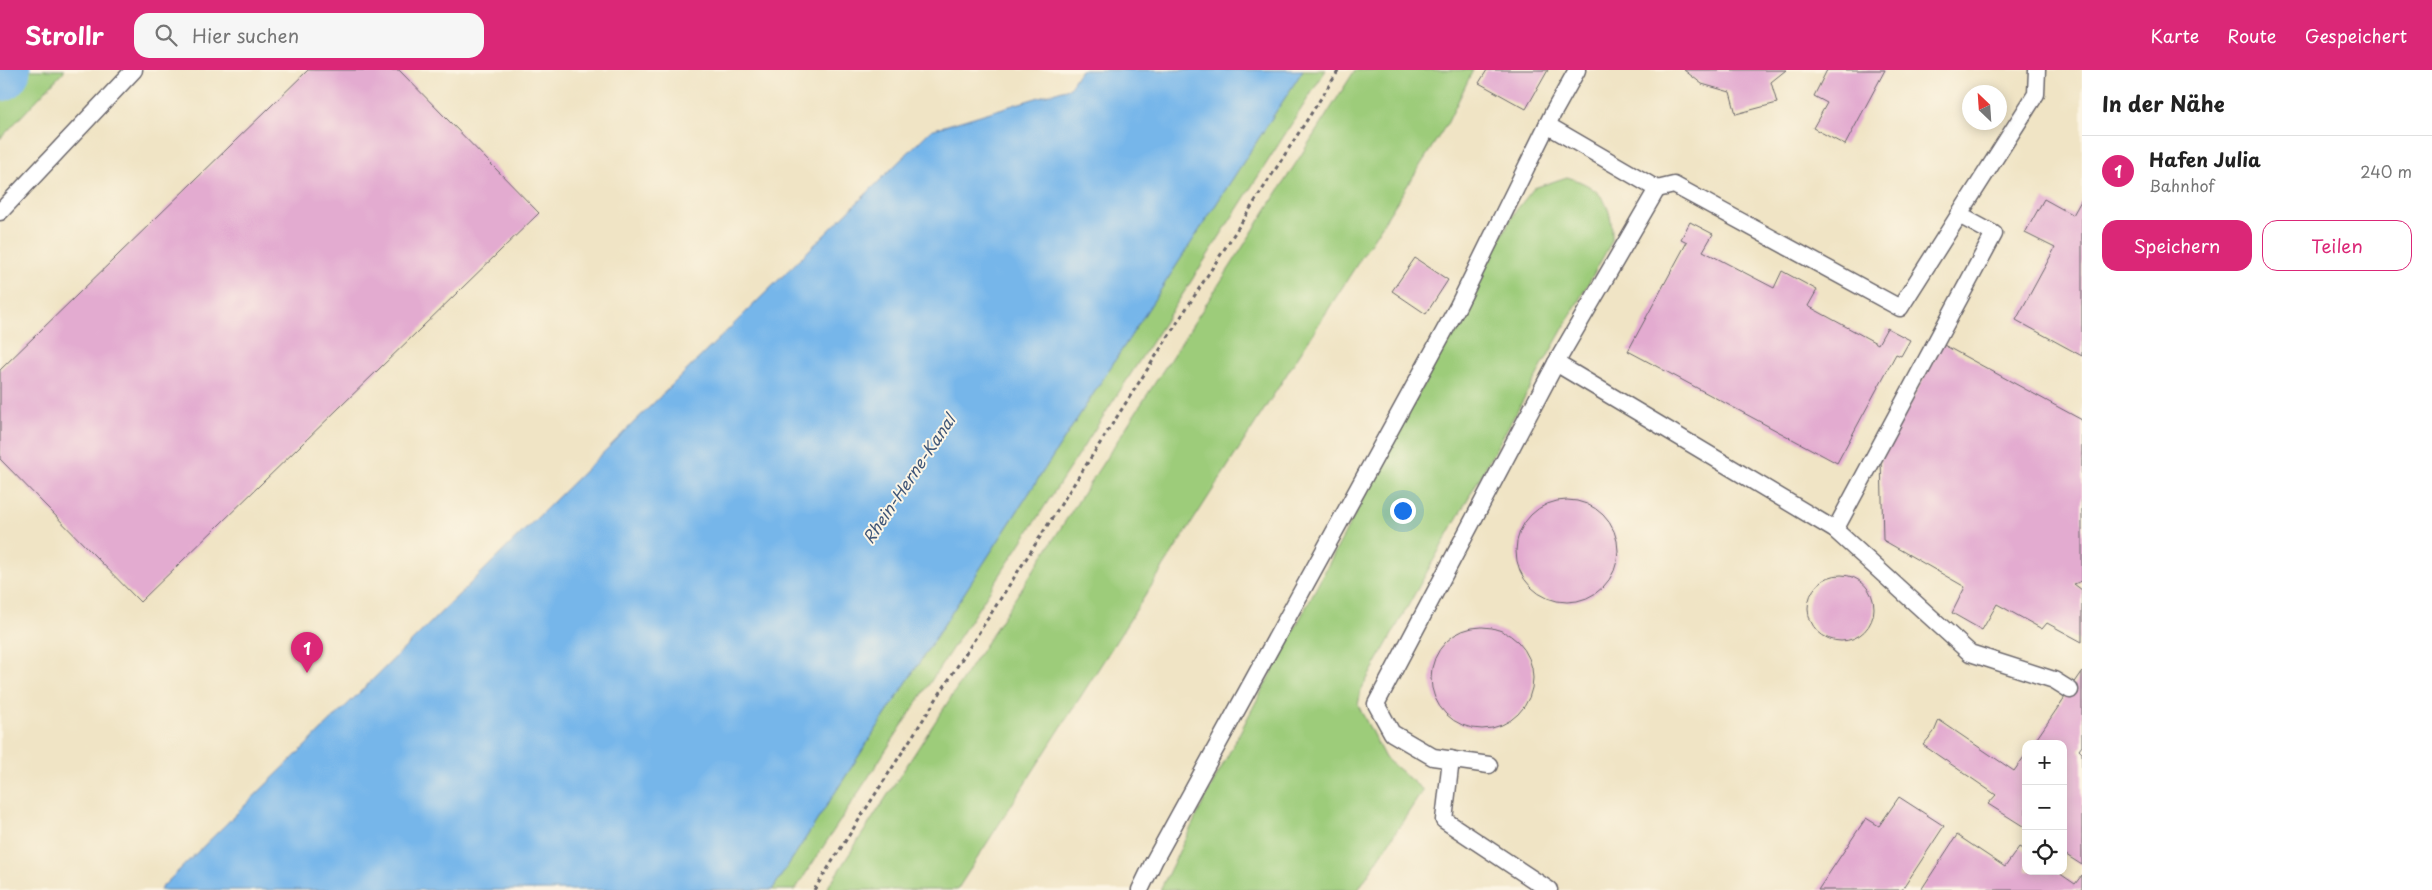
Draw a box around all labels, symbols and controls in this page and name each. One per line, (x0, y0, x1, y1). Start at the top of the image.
search box (134, 13, 484, 58)
text: Strollr (25, 17, 104, 53)
icon: search (152, 21, 180, 49)
text: Hier suchen (192, 21, 299, 49)
text: Karte (2151, 22, 2199, 49)
text: Route (2227, 22, 2277, 49)
text: Gespeichert (2305, 22, 2407, 49)
north arrow (1962, 85, 2007, 130)
text: In der Nähe (2102, 87, 2224, 119)
text: Hafen Julia (2149, 145, 2261, 173)
text: 1 (2114, 159, 2122, 183)
text: 240 m (2360, 159, 2412, 183)
text: Bahnhof (2149, 173, 2215, 197)
button: Speichern (2102, 220, 2252, 271)
button: Teilen (2262, 220, 2412, 271)
water label: Rhein-Herne-Kanal (856, 407, 962, 548)
your location (1390, 498, 1416, 524)
pin: 1 (291, 632, 323, 673)
map controls (2022, 740, 2067, 875)
button: + (2022, 740, 2067, 785)
button: − (2022, 785, 2067, 830)
button: locate (2022, 830, 2067, 875)

